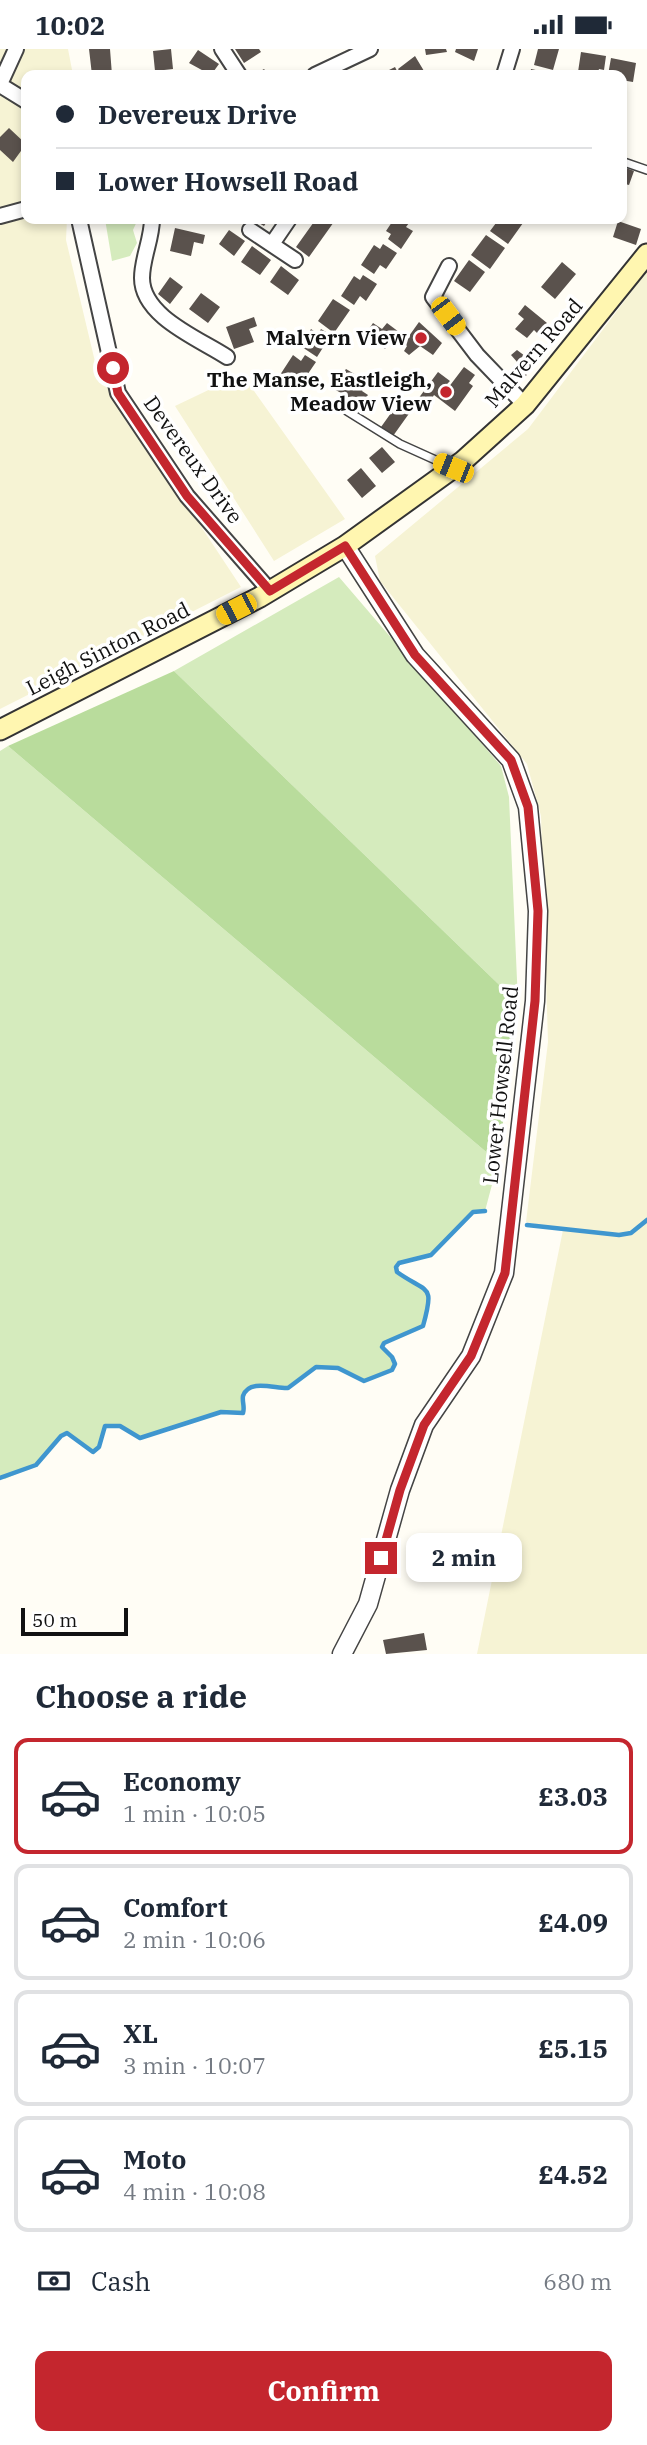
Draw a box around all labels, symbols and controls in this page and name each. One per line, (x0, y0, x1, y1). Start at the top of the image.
text: 10:02 (35, 8, 105, 42)
text: Devereux Drive (98, 97, 297, 131)
text: Lower Howsell Road (98, 164, 358, 198)
street label: Malvern Road (478, 292, 589, 413)
car (427, 293, 470, 339)
place label: Malvern View (266, 323, 407, 351)
marker: Malvern View (413, 330, 429, 346)
route start (97, 352, 129, 384)
place label: The Manse, Eastleigh, Meadow View (207, 365, 432, 417)
marker: The Manse, Eastleigh, Meadow View (438, 384, 454, 400)
street label: Devereux Drive (138, 390, 250, 529)
car (430, 450, 477, 486)
car (213, 590, 260, 628)
street label: Leigh Sinton Road (21, 595, 194, 701)
street label: Lower Howsell Road (476, 984, 524, 1185)
callout: 2 min (406, 1533, 521, 1583)
route end (365, 1542, 397, 1574)
text: 2 min (432, 1542, 496, 1572)
scale bar (21, 1605, 128, 1637)
text: 50 m (32, 1608, 77, 1632)
text: Choose a ride (35, 1675, 247, 1717)
text: Economy (123, 1764, 241, 1798)
icon: car (39, 1765, 102, 1828)
text: £3.03 (538, 1779, 608, 1813)
text: 1 min · 10:05 (123, 1798, 266, 1828)
text: Comfort (123, 1890, 228, 1924)
icon: car (39, 1891, 102, 1954)
text: £4.09 (538, 1905, 608, 1939)
text: 2 min · 10:06 (123, 1924, 266, 1954)
text: XL (123, 2016, 158, 2050)
icon: car (39, 2017, 102, 2080)
text: £5.15 (538, 2031, 608, 2065)
text: 3 min · 10:07 (123, 2050, 266, 2080)
text: Moto (123, 2142, 186, 2176)
icon: car (39, 2143, 102, 2206)
text: £4.52 (538, 2157, 608, 2191)
text: 4 min · 10:08 (123, 2176, 266, 2206)
icon: cash (35, 2262, 73, 2300)
text: Cash (91, 2264, 151, 2298)
text: 680 m (543, 2266, 612, 2296)
button: Confirm (35, 2351, 612, 2431)

